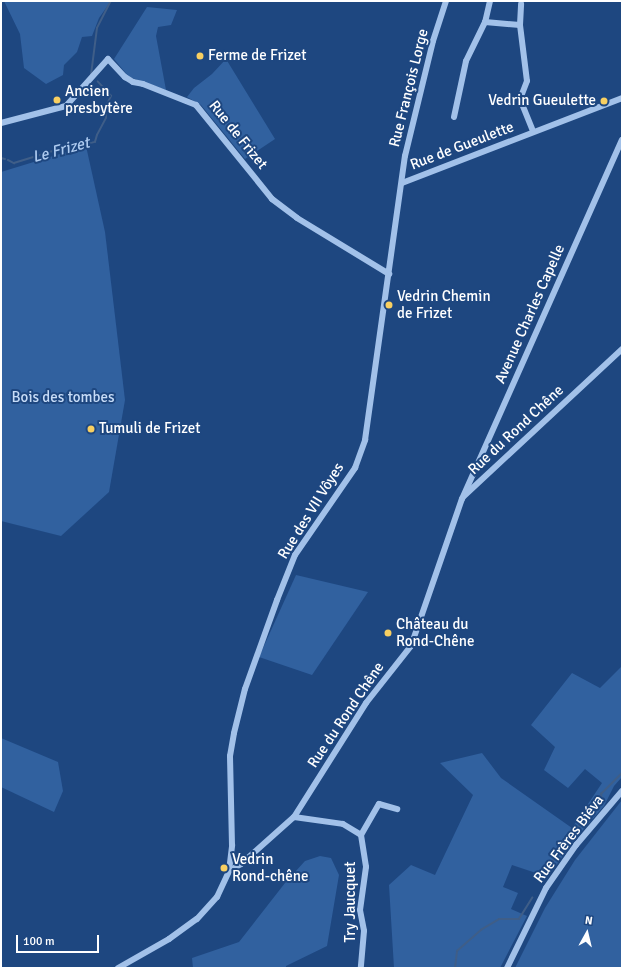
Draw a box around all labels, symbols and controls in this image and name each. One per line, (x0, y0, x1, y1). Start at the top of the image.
street label: Rue François Lorge (386, 27, 432, 149)
place label: Ferme de Frizet (208, 47, 307, 65)
marker: Ferme de Frizet (195, 51, 205, 61)
place label: Ancien presbytère (65, 82, 133, 117)
place label: Vedrin Gueulette (488, 92, 596, 110)
marker: Ancien presbytère (52, 95, 62, 105)
marker: Vedrin Gueulette (599, 96, 609, 106)
street label: Rue de Frizet (205, 97, 271, 173)
street label: Rue de Gueulette (408, 118, 516, 174)
water label: Le Frizet (30, 133, 92, 167)
street label: Avenue Charles Capelle (491, 242, 569, 386)
place label: Vedrin Chemin de Frizet (397, 287, 491, 322)
marker: Vedrin Chemin de Frizet (384, 300, 394, 310)
street label: Rue du Rond Chêne (465, 381, 567, 479)
park label: Bois des tombes (12, 389, 114, 407)
place label: Tumuli de Frizet (99, 420, 201, 438)
marker: Tumuli de Frizet (86, 424, 96, 434)
street label: Rue des VII Vôyes (274, 460, 348, 562)
place label: Château du Rond-Chêne (396, 615, 474, 650)
marker: Château du Rond-Chêne (383, 628, 393, 638)
street label: Rue du Rond Chêne (304, 659, 388, 771)
street label: Rue Frères Biéva (530, 792, 608, 886)
place label: Vedrin Rond-chêne (232, 850, 308, 885)
street label: Try Jaucquet (342, 862, 360, 942)
marker: Vedrin Rond-chêne (219, 863, 229, 873)
north arrow (567, 913, 607, 953)
text: N (584, 914, 593, 928)
scale bar (18, 927, 101, 953)
text: 100 m (23, 934, 55, 949)

